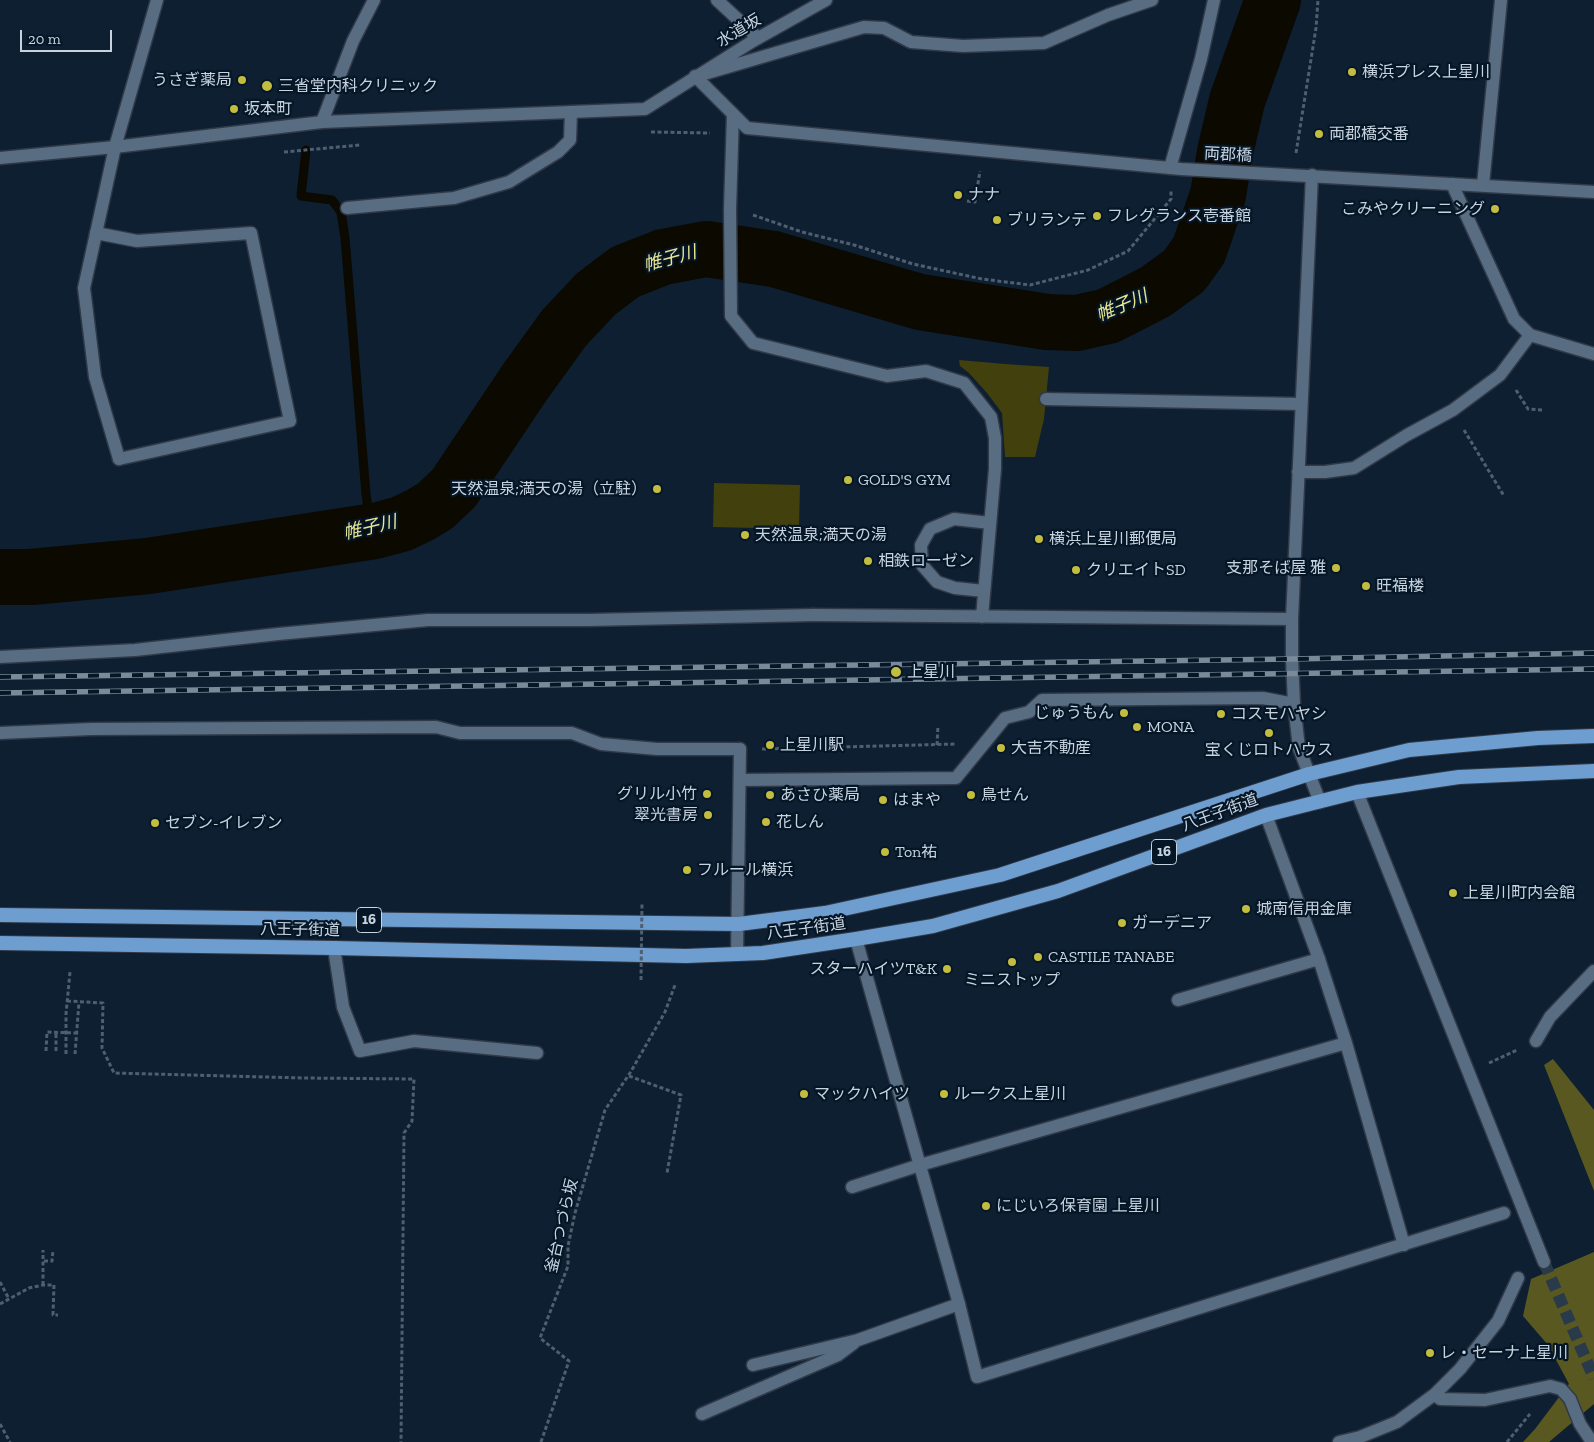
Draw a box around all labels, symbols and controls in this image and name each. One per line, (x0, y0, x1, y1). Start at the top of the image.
street label: 水道坂 (713, 10, 765, 52)
scale bar (22, 20, 115, 52)
text: 20 m (28, 30, 61, 48)
place label: 横浜プレス上星川 (1362, 62, 1490, 82)
marker: 横浜プレス上星川 (1346, 66, 1358, 78)
place label: うさぎ薬局 (152, 70, 232, 90)
marker: うさぎ薬局 (236, 74, 248, 86)
place label: 三省堂内科クリニック (278, 76, 438, 96)
marker: 三省堂内科クリニック (260, 79, 274, 93)
place label: 坂本町 (244, 99, 292, 119)
marker: 坂本町 (228, 103, 240, 115)
place label: 両郡橋交番 (1329, 124, 1409, 144)
marker: 両郡橋交番 (1313, 128, 1325, 140)
street label: 両郡橋 (1204, 144, 1252, 166)
place label: ナナ (968, 185, 1000, 205)
marker: ナナ (952, 189, 964, 201)
place label: こみやクリーニング (1341, 199, 1485, 219)
marker: こみやクリーニング (1489, 203, 1501, 215)
place label: フレグランス壱番館 (1107, 206, 1251, 226)
place label: ブリランテ (1007, 210, 1087, 230)
marker: フレグランス壱番館 (1091, 210, 1103, 222)
marker: ブリランテ (991, 214, 1003, 226)
water label: 帷子川 (641, 242, 699, 276)
water label: 帷子川 (1093, 286, 1151, 326)
place label: GOLD'S GYM (858, 470, 951, 490)
marker: GOLD'S GYM (842, 474, 854, 486)
place label: 天然温泉;満天の湯（立駐） (451, 479, 647, 499)
marker: 天然温泉;満天の湯（立駐） (651, 483, 663, 495)
water label: 帷子川 (341, 511, 399, 545)
place label: 天然温泉;満天の湯 (755, 525, 887, 545)
marker: 天然温泉;満天の湯 (739, 529, 751, 541)
place label: 横浜上星川郵便局 (1049, 529, 1177, 549)
marker: 横浜上星川郵便局 (1033, 533, 1045, 545)
place label: 相鉄ローゼン (878, 551, 974, 571)
marker: 相鉄ローゼン (862, 555, 874, 567)
place label: 支那そば屋 雅 (1226, 558, 1326, 578)
place label: クリエイトSD (1086, 560, 1186, 580)
marker: 支那そば屋 雅 (1330, 562, 1342, 574)
marker: クリエイトSD (1070, 564, 1082, 576)
place label: 旺福楼 (1376, 576, 1424, 596)
marker: 旺福楼 (1360, 580, 1372, 592)
place label: 上星川 (907, 662, 955, 682)
marker: 上星川 (889, 665, 903, 679)
place label: じゅうもん (1034, 703, 1114, 723)
place label: コスモハヤシ (1231, 704, 1327, 724)
marker: じゅうもん (1118, 707, 1130, 719)
marker: コスモハヤシ (1215, 708, 1227, 720)
place label: MONA (1147, 717, 1194, 737)
marker: MONA (1131, 721, 1143, 733)
marker: 宝くじロトハウス (1263, 727, 1275, 739)
place label: 上星川駅 (780, 735, 844, 755)
place label: 大吉不動産 (1011, 738, 1091, 758)
marker: 上星川駅 (764, 739, 776, 751)
place label: 宝くじロトハウス (1205, 740, 1333, 760)
marker: 大吉不動産 (995, 742, 1007, 754)
place label: グリル小竹 (617, 784, 697, 804)
place label: あさひ薬局 (780, 785, 860, 805)
place label: 鳥せん (981, 785, 1029, 805)
marker: グリル小竹 (701, 788, 713, 800)
marker: あさひ薬局 (764, 789, 776, 801)
marker: 鳥せん (965, 789, 977, 801)
place label: はまや (893, 790, 941, 810)
street label: 八王子街道 (1179, 790, 1261, 836)
marker: はまや (877, 794, 889, 806)
place label: 翠光書房 (634, 805, 698, 825)
marker: 翠光書房 (702, 809, 714, 821)
place label: 花しん (776, 812, 824, 832)
place label: セブン-イレブン (165, 813, 283, 833)
marker: 花しん (760, 816, 772, 828)
marker: セブン-イレブン (149, 817, 161, 829)
road number: 16 (1152, 840, 1176, 864)
place label: Ton祐 (895, 842, 937, 862)
marker: Ton祐 (879, 846, 891, 858)
place label: フルール横浜 (697, 860, 793, 880)
marker: フルール横浜 (681, 864, 693, 876)
place label: 上星川町内会館 (1463, 883, 1575, 903)
marker: 上星川町内会館 (1447, 887, 1459, 899)
place label: 城南信用金庫 (1256, 899, 1352, 919)
marker: 城南信用金庫 (1240, 903, 1252, 915)
road number: 16 (356, 908, 382, 932)
place label: ガーデニア (1132, 913, 1212, 933)
street label: 八王子街道 (765, 914, 847, 944)
marker: ガーデニア (1116, 917, 1128, 929)
street label: 八王子街道 (260, 920, 340, 940)
place label: CASTILE TANABE (1048, 947, 1174, 967)
marker: CASTILE TANABE (1032, 951, 1044, 963)
marker: ミニストップ (1006, 956, 1018, 968)
place label: スターハイツT&K (810, 959, 937, 979)
marker: スターハイツT&K (941, 963, 953, 975)
place label: ミニストップ (964, 970, 1060, 990)
place label: マックハイツ (814, 1084, 910, 1104)
place label: ルークス上星川 (954, 1084, 1066, 1104)
marker: マックハイツ (798, 1088, 810, 1100)
marker: ルークス上星川 (938, 1088, 950, 1100)
street label: 釜台つづら坂 (542, 1177, 582, 1275)
place label: にじいろ保育園 上星川 (996, 1196, 1160, 1216)
marker: にじいろ保育園 上星川 (980, 1200, 992, 1212)
place label: レ・セーナ上星川 (1440, 1343, 1568, 1363)
marker: レ・セーナ上星川 (1424, 1347, 1436, 1359)

